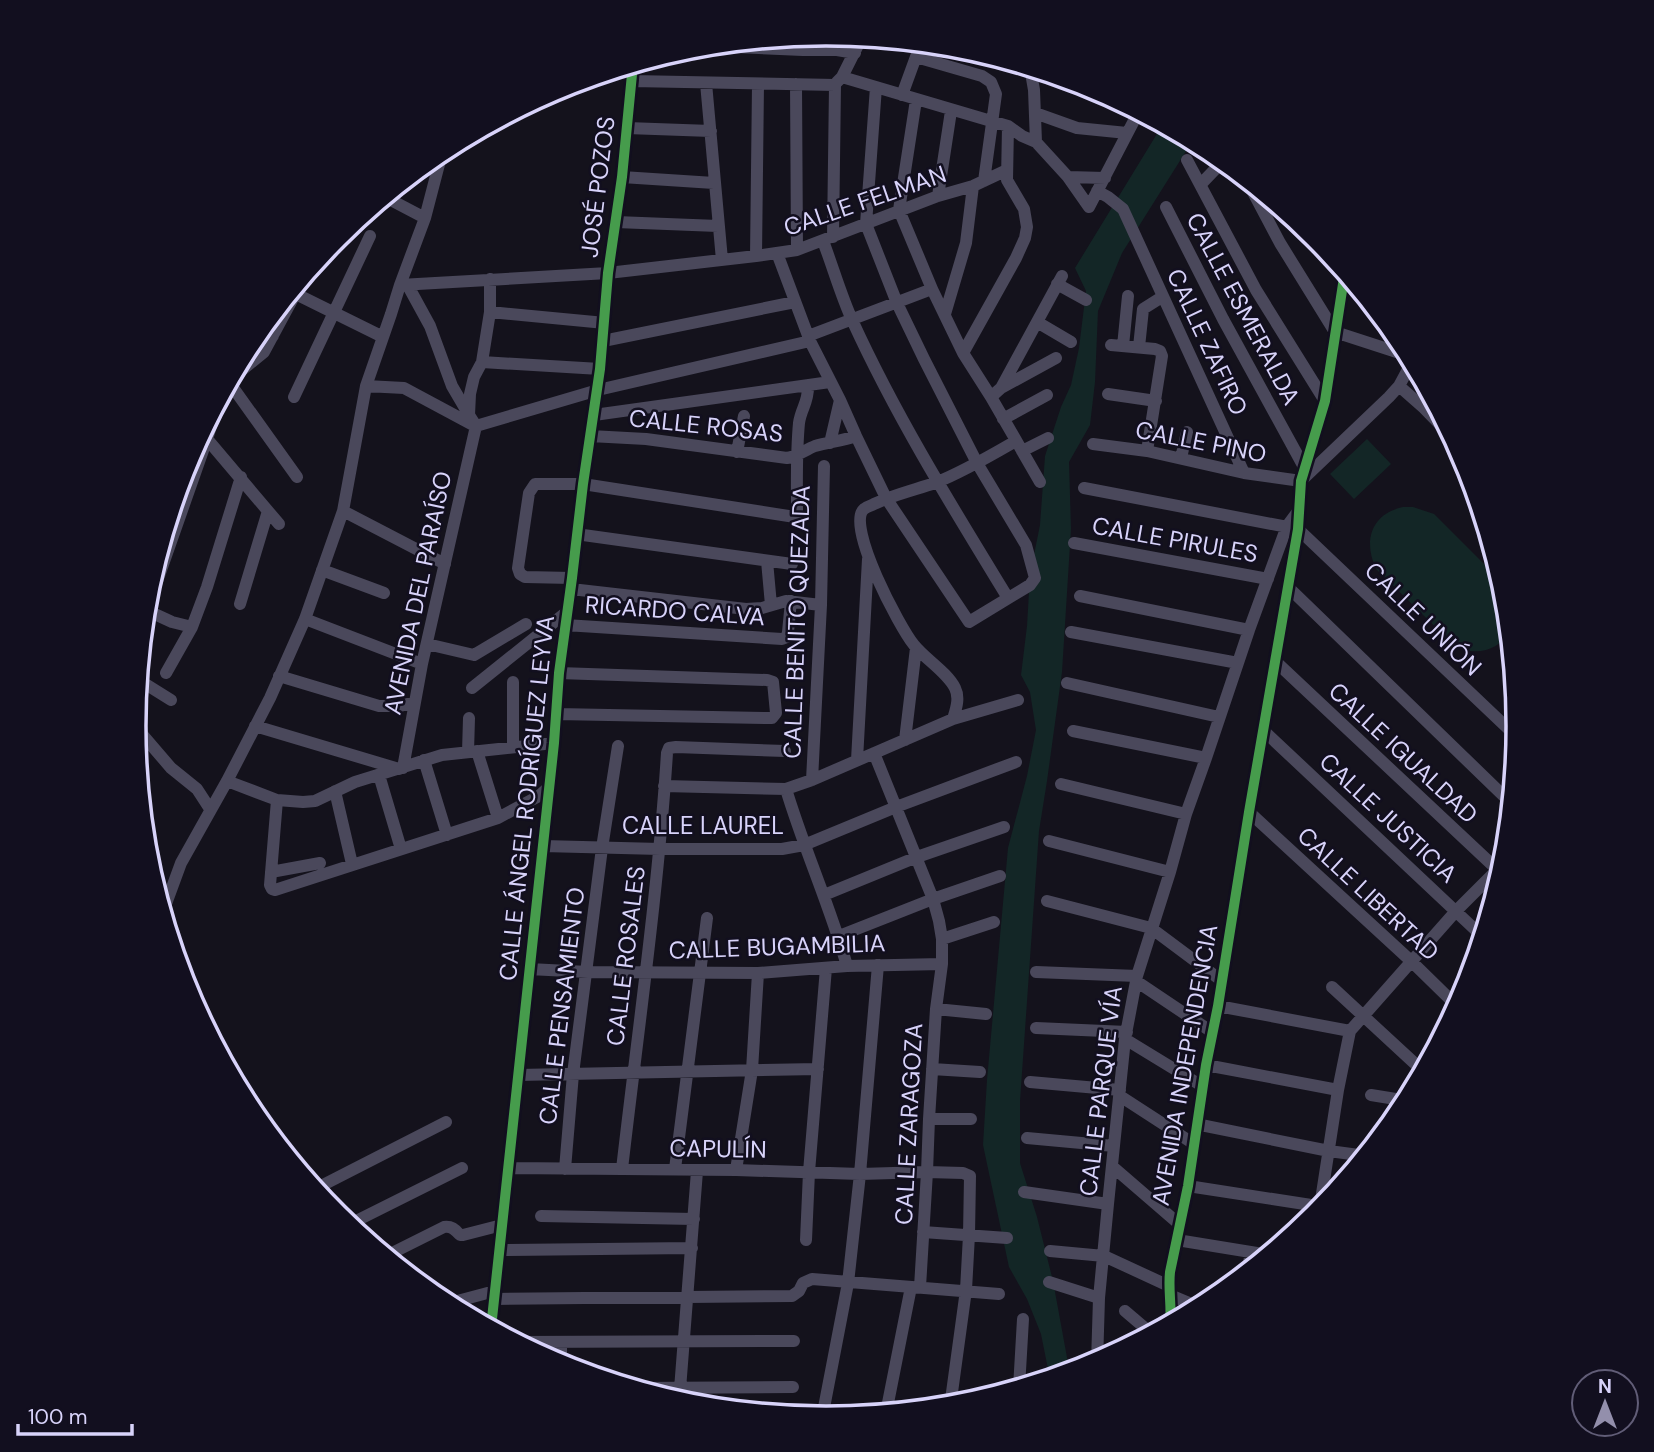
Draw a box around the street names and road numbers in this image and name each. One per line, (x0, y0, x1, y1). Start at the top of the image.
street label: JOSÉ POZOS (573, 115, 622, 259)
street label: CALLE FELMAN (780, 158, 950, 243)
street label: CALLE ESMERALDA (1180, 207, 1307, 410)
street label: CALLE ZAFIRO (1160, 264, 1255, 420)
street label: CALLE ROSAS (628, 402, 785, 449)
street label: CALLE PINO (1133, 414, 1269, 469)
street label: AVENIDA DEL PARAÍSO (377, 468, 458, 718)
street label: CALLE BENITO QUEZADA (776, 485, 817, 759)
street label: CALLE PIRULES (1090, 510, 1260, 569)
street label: CALLE UNIÓN (1358, 555, 1488, 682)
street label: RICARDO CALVA (584, 589, 766, 632)
street label: CALLE ÁNGEL RODRÍGUEZ LEYVA (492, 614, 561, 982)
street label: CALLE IGUALDAD (1322, 675, 1485, 830)
street label: CALLE JUSTICIA (1313, 746, 1464, 889)
street label: CALLE LAUREL (622, 810, 784, 841)
street label: CALLE LIBERTAD (1291, 820, 1446, 967)
street label: CALLE ROSALES (599, 864, 652, 1048)
street label: CALLE PENSAMIENTO (532, 885, 591, 1126)
street label: AVENIDA INDEPENDENCIA (1145, 922, 1225, 1208)
street label: CALLE BUGAMBILIA (668, 927, 886, 966)
street label: CALLE PARQUE VÍA (1072, 984, 1129, 1198)
street label: CALLE ZARAGOZA (888, 1022, 929, 1226)
street label: CAPULÍN (669, 1132, 767, 1165)

